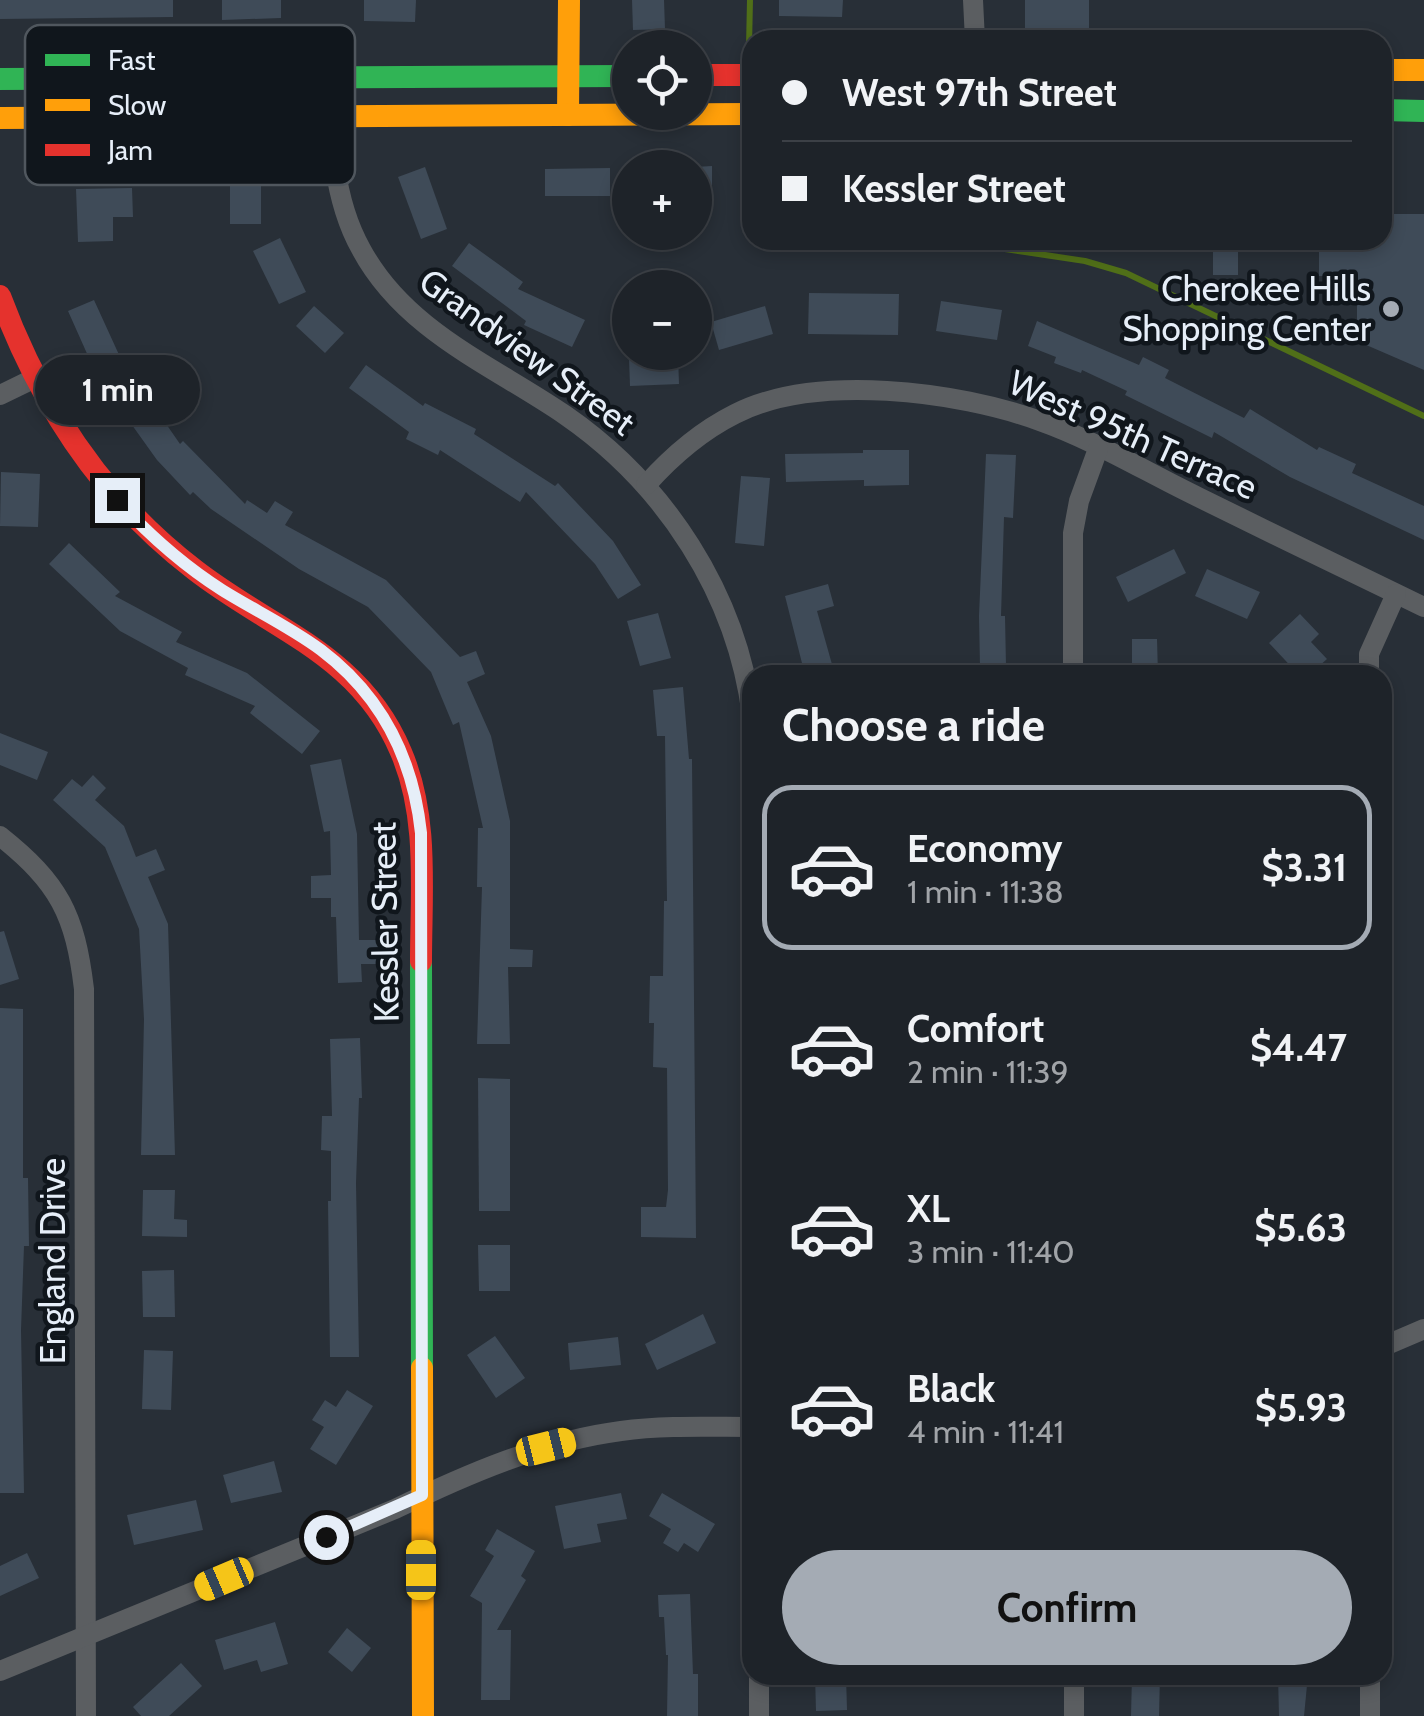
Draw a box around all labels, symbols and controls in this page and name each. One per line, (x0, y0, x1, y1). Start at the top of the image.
legend (25, 25, 355, 185)
map controls (612, 30, 712, 370)
button: locate (612, 30, 712, 130)
text: Fast (108, 43, 156, 77)
text: West 97th Street (842, 69, 1117, 116)
text: Slow (108, 88, 166, 122)
text: Jam (107, 133, 153, 167)
button: + (612, 150, 712, 250)
text: Kessler Street (842, 165, 1066, 212)
street label: Grandview Street (411, 259, 644, 444)
place label: Cherokee Hills Shopping Center (1122, 267, 1371, 350)
button: − (612, 270, 712, 370)
marker: Cherokee Hills Shopping Center (1380, 298, 1402, 320)
callout: 1 min (34, 355, 200, 425)
street label: West 95th Terrace (1002, 361, 1264, 509)
text: 1 min (81, 370, 154, 409)
route end (95, 478, 140, 523)
text: Choose a ride (782, 698, 1045, 752)
street label: Kessler Street (361, 821, 408, 1023)
icon: car (787, 823, 877, 913)
text: Economy (907, 825, 1062, 872)
text: $3.31 (1262, 844, 1347, 891)
text: 1 min · 11:38 (907, 872, 1064, 911)
icon: car (787, 1003, 877, 1093)
text: Comfort (907, 1005, 1044, 1052)
text: $4.47 (1250, 1024, 1347, 1071)
text: 2 min · 11:39 (907, 1052, 1069, 1091)
street label: England Drive (31, 1158, 74, 1364)
icon: car (787, 1183, 877, 1273)
text: XL (907, 1185, 950, 1232)
text: $5.63 (1254, 1204, 1347, 1251)
text: 3 min · 11:40 (907, 1232, 1075, 1271)
icon: car (787, 1363, 877, 1453)
text: Black (907, 1365, 995, 1412)
text: $5.93 (1255, 1384, 1347, 1431)
text: 4 min · 11:41 (907, 1412, 1064, 1451)
car (513, 1425, 579, 1469)
route start (304, 1515, 349, 1560)
car (406, 1540, 436, 1600)
button: Confirm (782, 1550, 1352, 1665)
car (191, 1553, 257, 1605)

